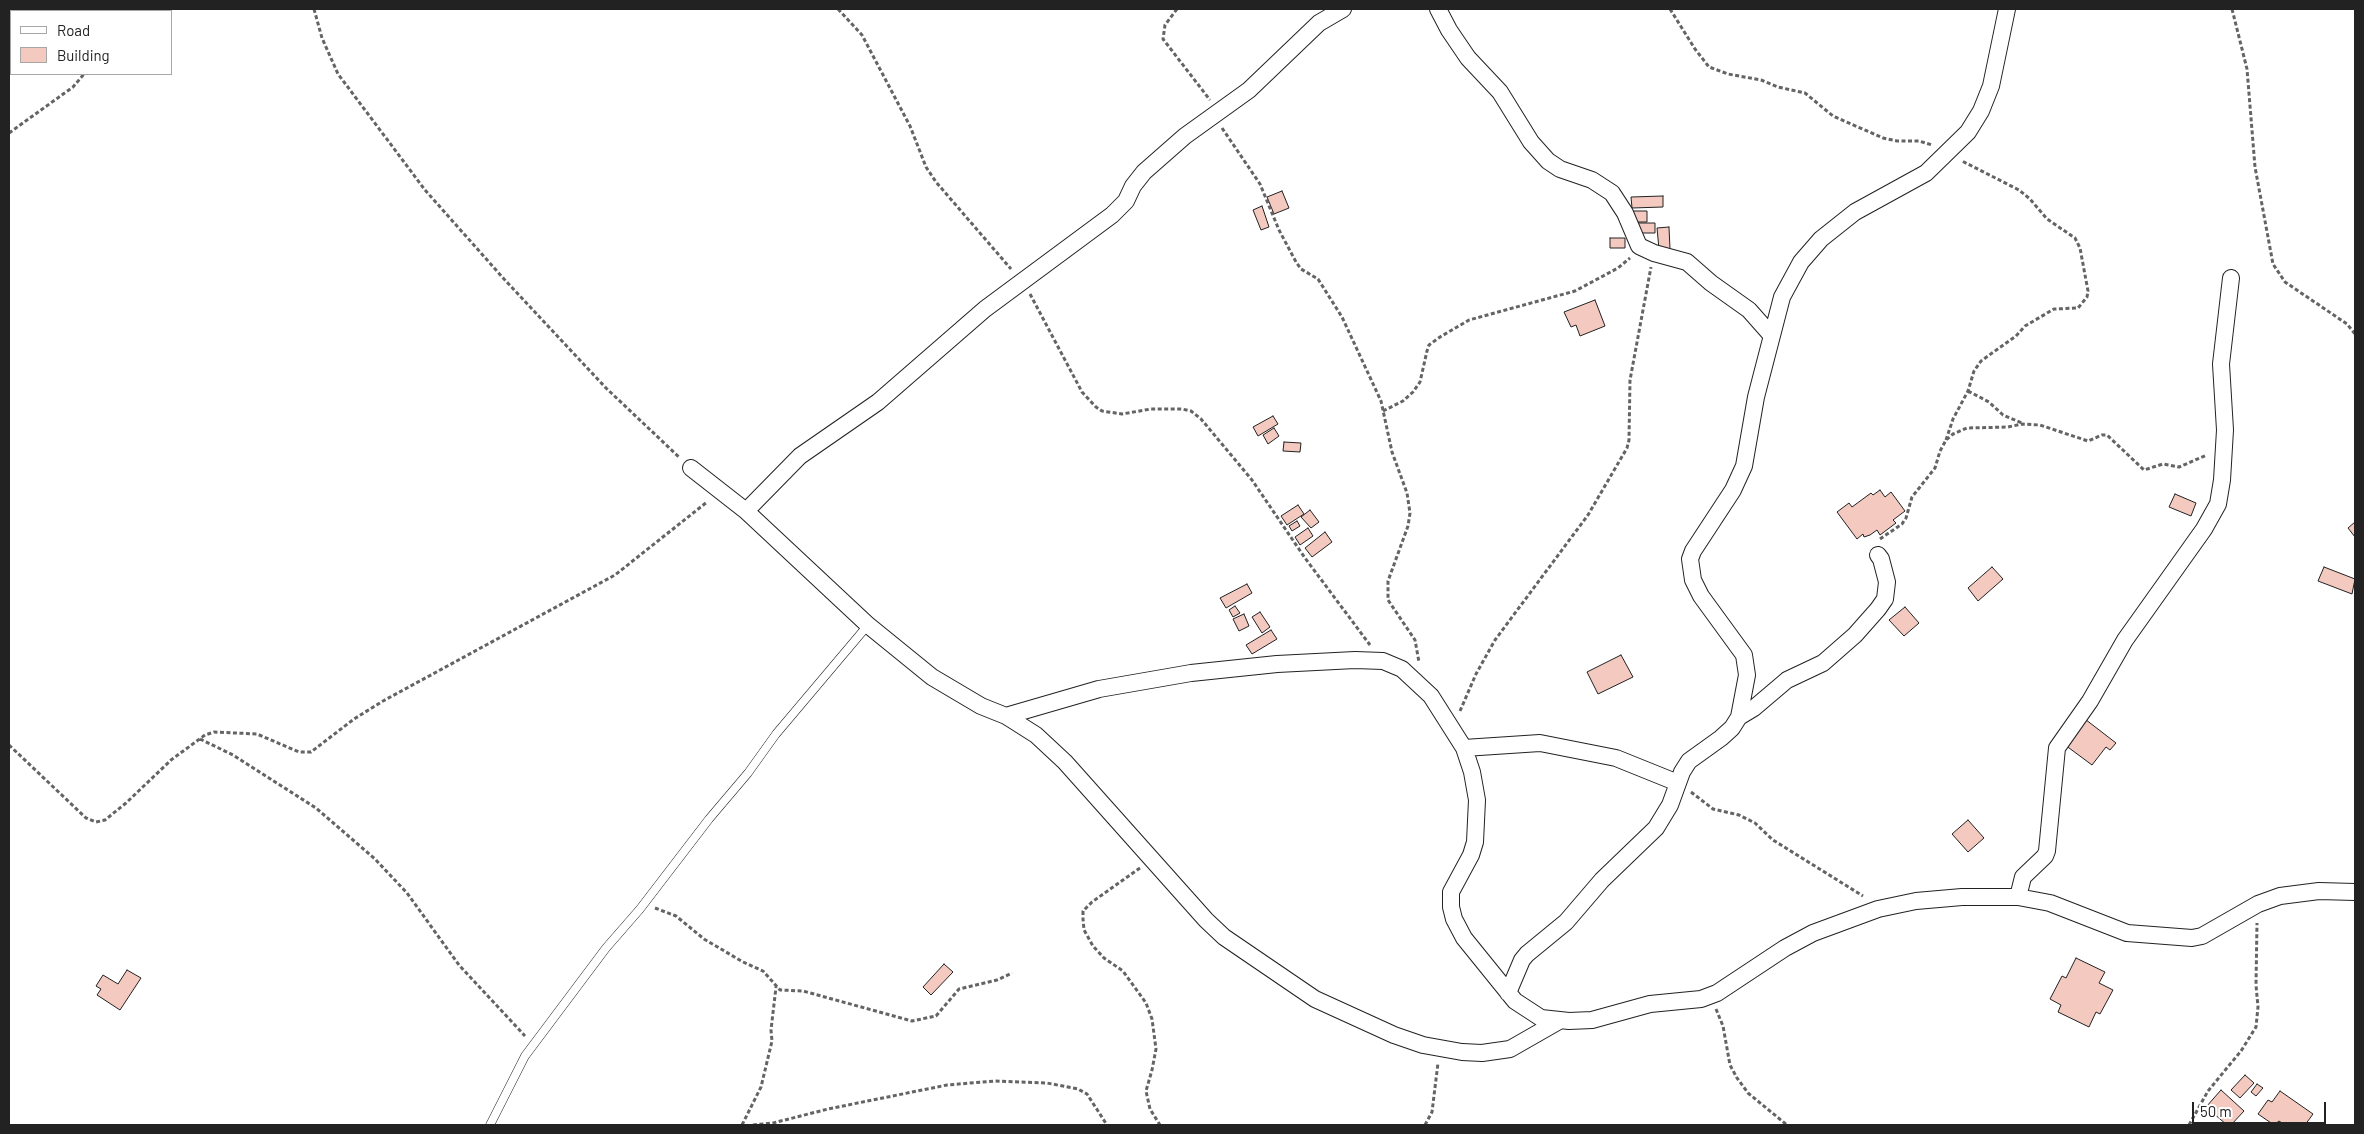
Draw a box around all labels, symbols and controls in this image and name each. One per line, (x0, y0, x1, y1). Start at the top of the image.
legend (10, 10, 172, 75)
text: Road (57, 21, 90, 39)
text: Building (57, 46, 110, 64)
scale bar (2194, 1092, 2328, 1124)
text: 50 m (2200, 1102, 2232, 1120)

